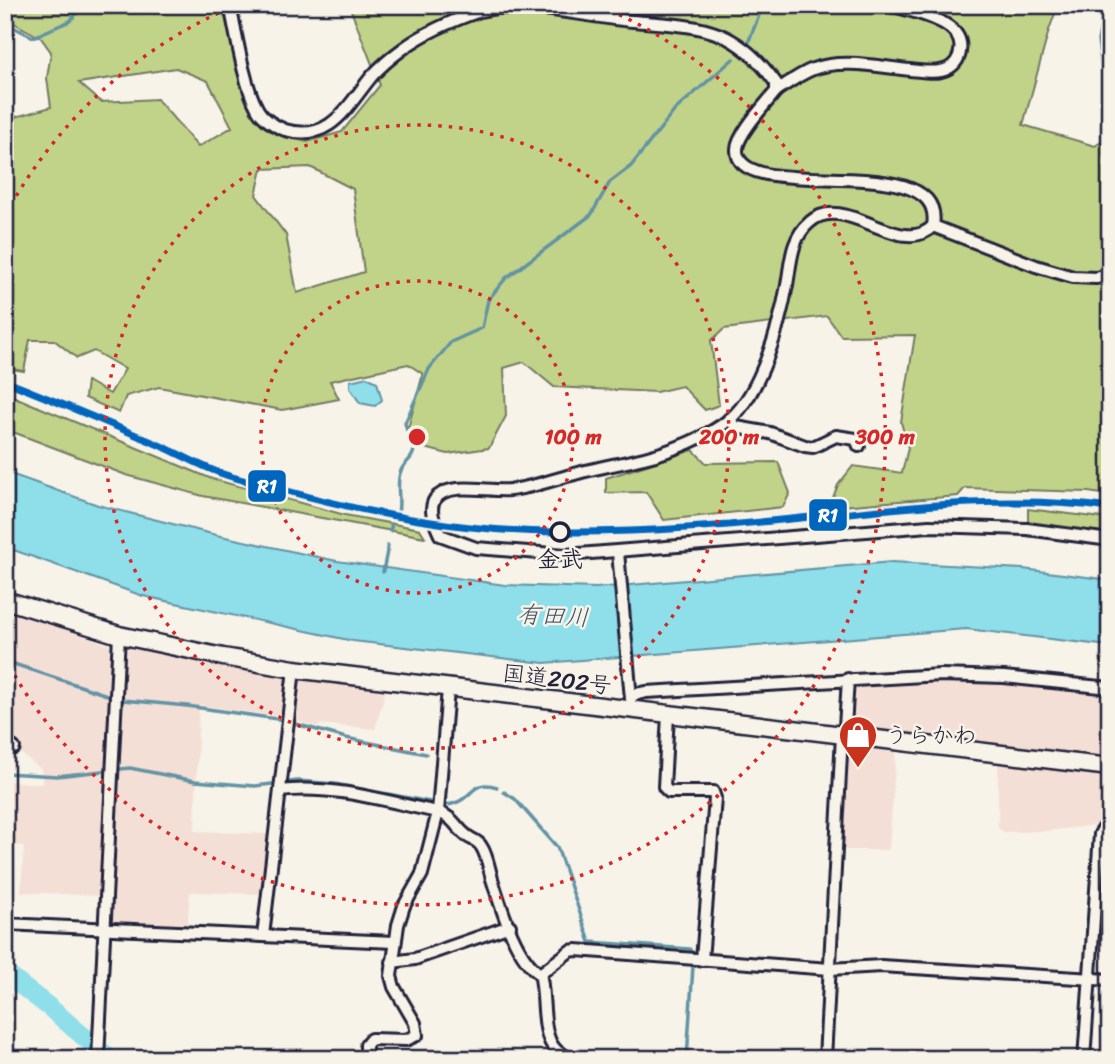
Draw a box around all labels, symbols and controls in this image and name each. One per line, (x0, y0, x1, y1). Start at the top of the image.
text: 100 m (544, 418, 602, 456)
text: 200 m (698, 418, 760, 456)
text: 300 m (854, 418, 916, 456)
centre of rings (405, 425, 429, 449)
line badge: R1 (247, 469, 287, 503)
text: R1 (256, 470, 277, 503)
line badge: R1 (808, 498, 848, 532)
text: R1 (817, 499, 838, 532)
marker: 金武 (550, 522, 570, 542)
place label: 金武 (537, 539, 583, 580)
water label: 有田川 (516, 593, 590, 639)
street label: 国道202号 (500, 652, 614, 707)
shop icon: うらかわ (837, 714, 879, 769)
place label: うらかわ (885, 715, 977, 756)

